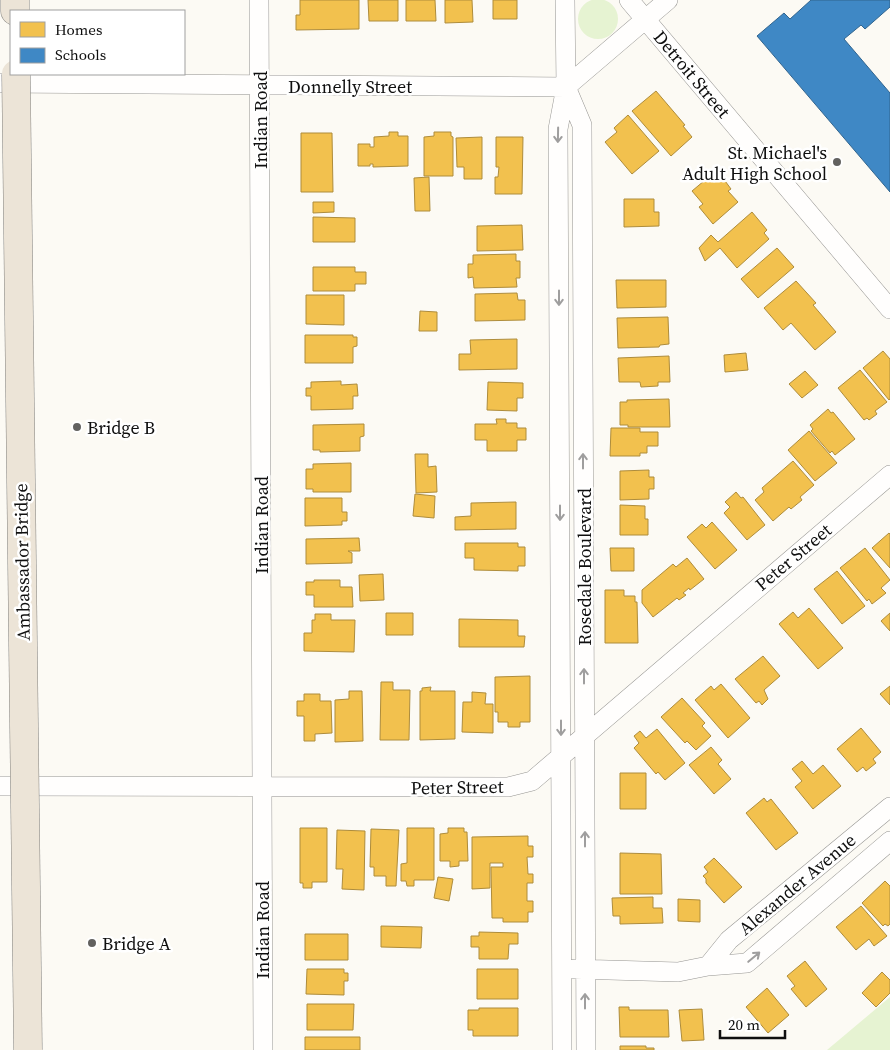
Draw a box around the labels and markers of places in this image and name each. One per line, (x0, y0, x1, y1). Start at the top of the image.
place label: St. Michael's Adult High School (682, 140, 827, 186)
marker: St. Michael's Adult High School (831, 156, 843, 168)
place label: Bridge B (87, 415, 155, 440)
marker: Bridge B (71, 421, 83, 433)
place label: Bridge A (102, 931, 171, 956)
marker: Bridge A (86, 937, 98, 949)

